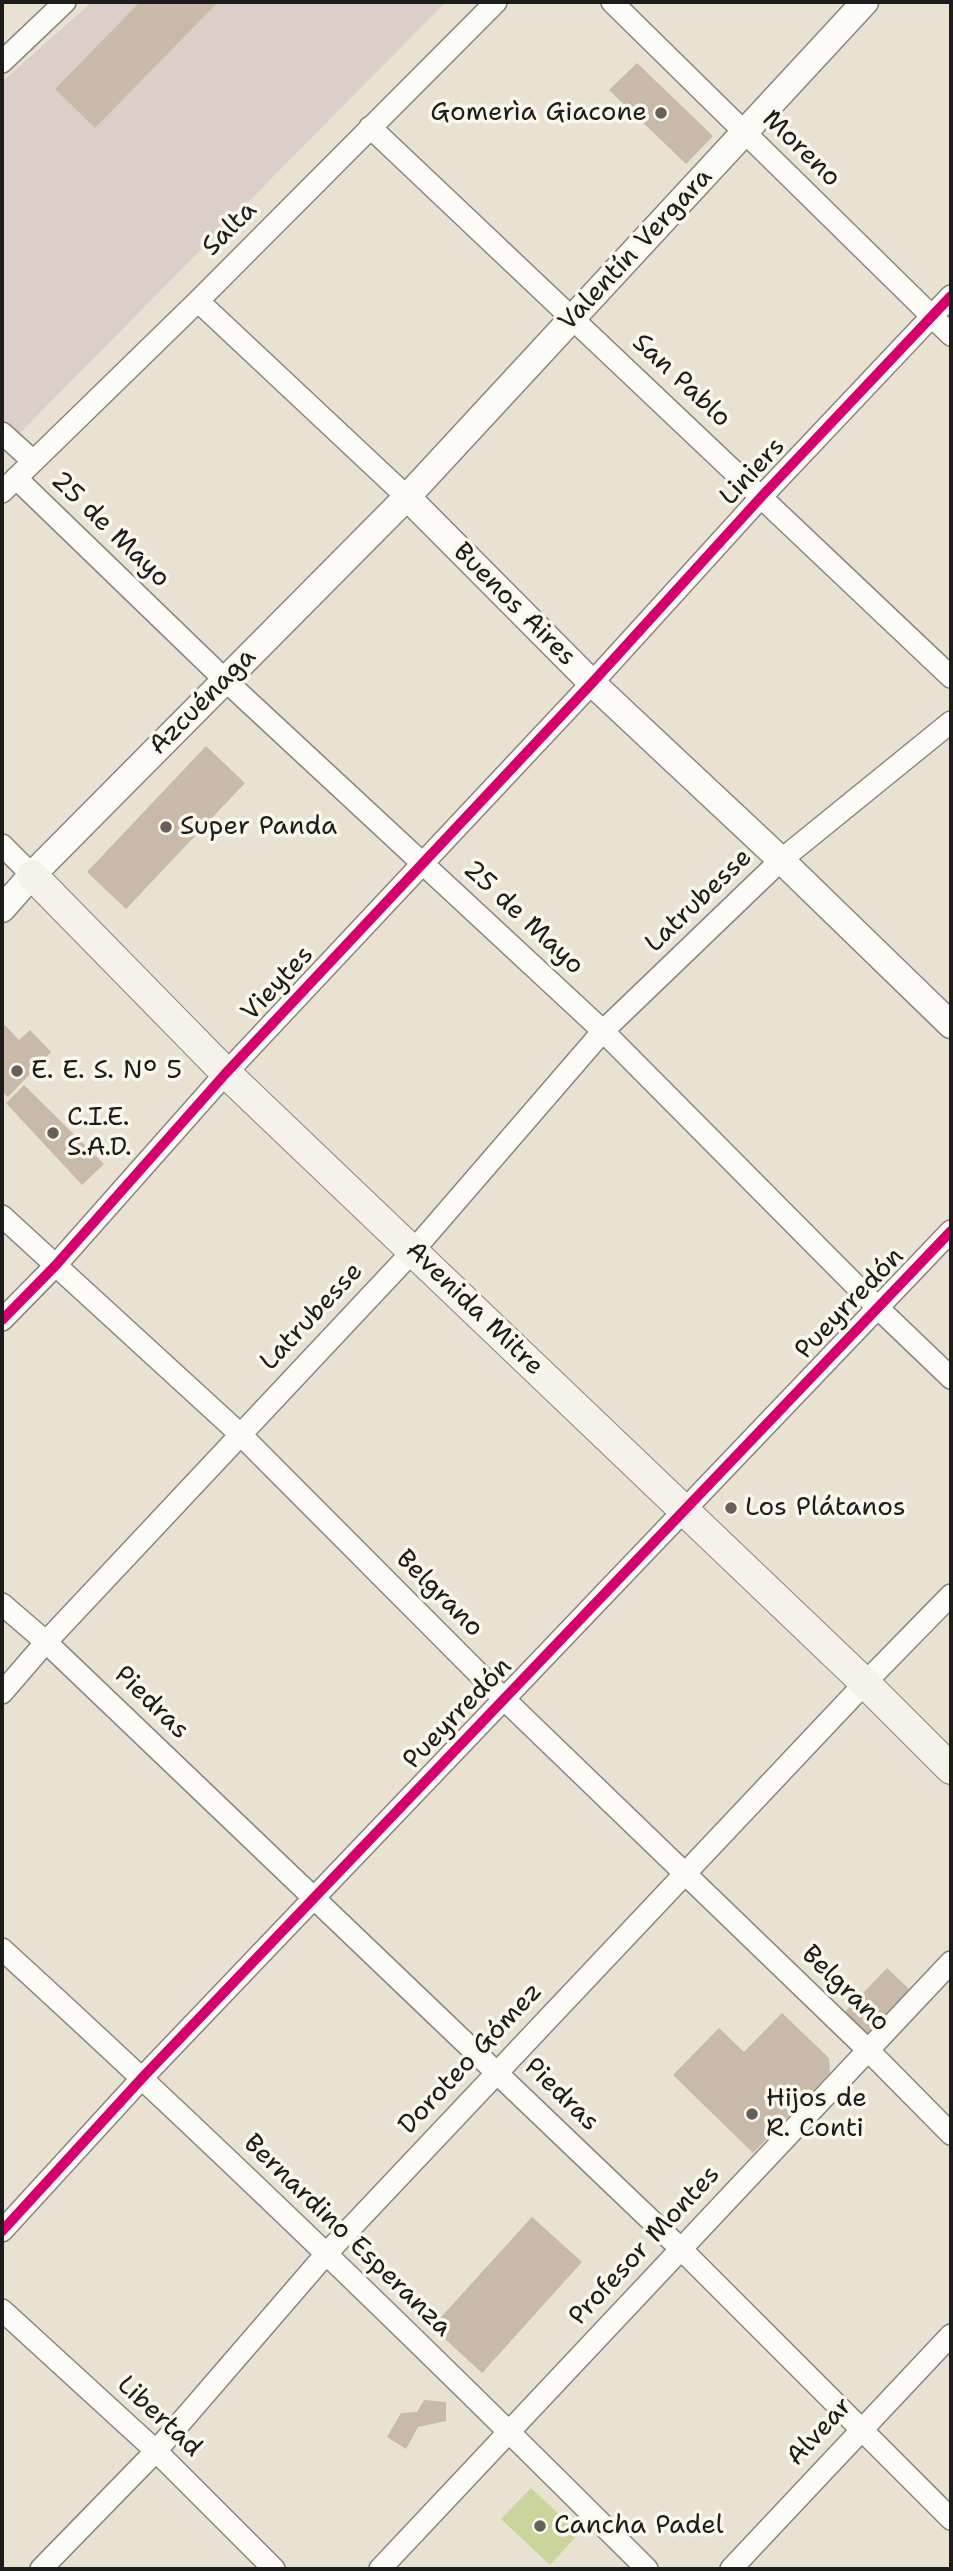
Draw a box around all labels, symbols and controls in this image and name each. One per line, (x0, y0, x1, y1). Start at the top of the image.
place label: Gomerìa Giacone (430, 97, 647, 129)
street label: Moreno (755, 104, 847, 194)
marker: Gomerìa Giacone (653, 105, 669, 121)
street label: Valentín Vergara (553, 162, 719, 338)
street label: Salta (196, 195, 264, 263)
street label: San Pablo (625, 328, 737, 434)
street label: Liniers (714, 432, 792, 512)
street label: 25 de Mayo (44, 465, 176, 595)
street label: Buenos Aires (446, 537, 582, 673)
street label: Azcuénaga (143, 642, 263, 762)
place label: Super Panda (180, 811, 337, 843)
marker: Super Panda (158, 819, 174, 835)
street label: Latrubesse (639, 842, 759, 960)
street label: 25 de Mayo (456, 854, 590, 982)
street label: Vieytes (235, 940, 321, 1028)
place label: E. E. S. N° 5 (31, 1055, 182, 1087)
marker: E. E. S. N° 5 (9, 1063, 25, 1079)
place label: C.I.E. S.A.D. (67, 1102, 132, 1164)
marker: C.I.E. S.A.D. (45, 1125, 61, 1141)
street label: Avenida Mitre (399, 1236, 549, 1382)
street label: Pueyrredón (789, 1242, 911, 1366)
street label: Latrubesse (254, 1256, 370, 1378)
place label: Los Plátanos (745, 1492, 906, 1524)
marker: Los Plátanos (723, 1500, 739, 1516)
street label: Belgrano (389, 1544, 489, 1644)
street label: Pueyrredón (397, 1652, 519, 1776)
street label: Piedras (107, 1660, 195, 1746)
street label: Belgrano (794, 1939, 896, 2039)
street label: Doroteo Gómez (393, 1977, 549, 2141)
street label: Piedras (517, 2052, 605, 2138)
place label: Hijos de R. Conti (766, 2083, 867, 2144)
marker: Hijos de R. Conti (744, 2106, 760, 2122)
street label: Bernardino Esperanza (236, 2128, 458, 2344)
street label: Profesor Montes (563, 2160, 727, 2332)
street label: Libertad (110, 2370, 208, 2464)
street label: Alvear (781, 2391, 859, 2473)
place label: Cancha Padel (554, 2510, 724, 2542)
marker: Cancha Padel (532, 2518, 548, 2534)

